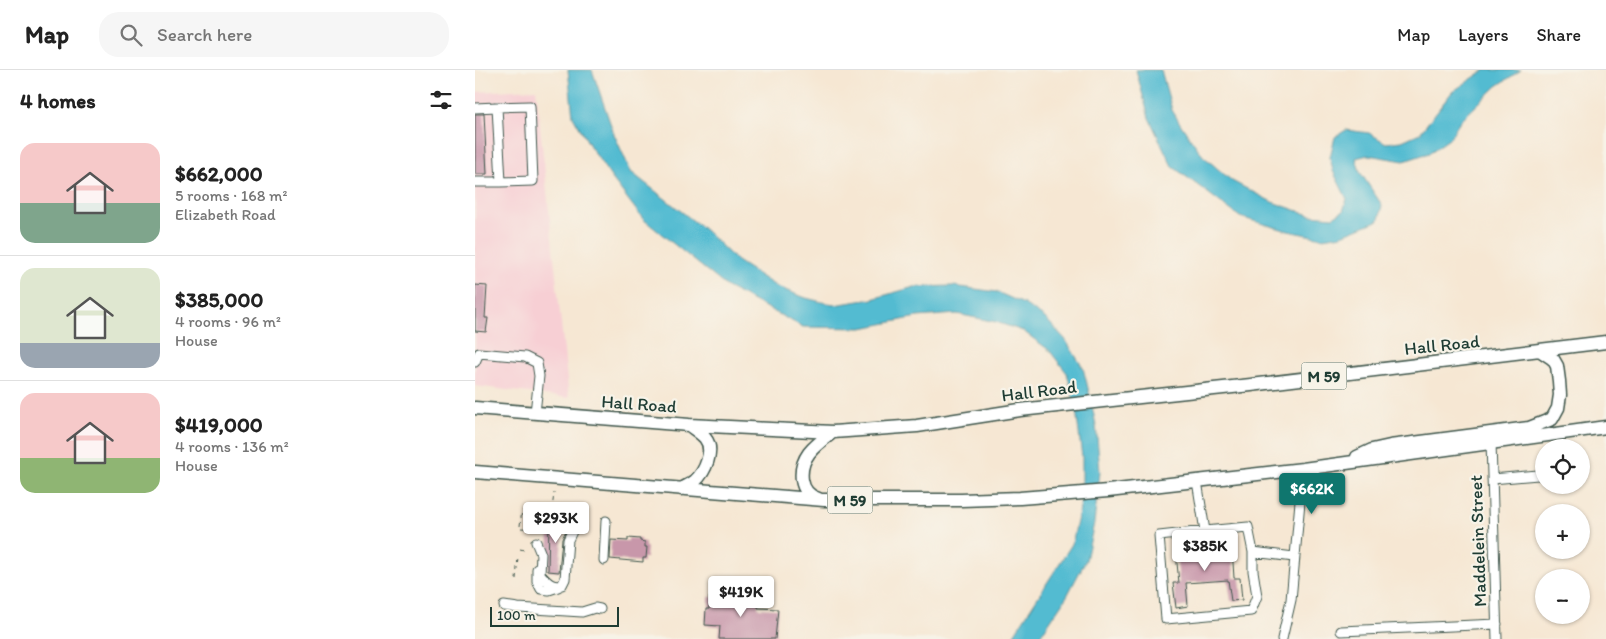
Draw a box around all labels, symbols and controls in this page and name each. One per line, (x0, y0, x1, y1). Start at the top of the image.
search box (99, 12, 449, 57)
text: Map (25, 20, 69, 49)
icon: search (117, 21, 145, 49)
text: Search here (157, 23, 252, 46)
text: Map (1397, 24, 1430, 46)
text: Layers (1458, 24, 1508, 46)
text: Share (1536, 24, 1581, 46)
icon: filters (427, 86, 455, 114)
text: 4 homes (20, 88, 96, 113)
text: $662,000 (175, 161, 263, 186)
icon: home (60, 163, 120, 223)
text: 5 rooms · 168 m² (175, 186, 288, 205)
text: Elizabeth Road (175, 205, 276, 224)
text: $385,000 (175, 287, 263, 312)
icon: home (60, 288, 120, 348)
text: 4 rooms · 96 m² (175, 312, 281, 331)
street label: Hall Road (1403, 330, 1481, 360)
text: House (175, 331, 218, 350)
road number: M 59 (1301, 362, 1347, 390)
street label: Hall Road (1000, 375, 1078, 407)
street label: Hall Road (601, 390, 678, 418)
text: $419,000 (175, 412, 263, 437)
icon: home (60, 413, 120, 473)
text: 4 rooms · 136 m² (175, 437, 289, 456)
map controls (1535, 439, 1590, 624)
button: locate (1535, 439, 1590, 494)
text: House (175, 456, 218, 475)
pin: $662K (1277, 472, 1347, 515)
street label: Maddelein Street (1465, 474, 1491, 607)
text: $662K (1290, 479, 1334, 498)
road number: M 59 (827, 486, 873, 514)
pin: $293K (521, 502, 591, 544)
button: + (1535, 504, 1590, 559)
text: $293K (534, 508, 578, 527)
pin: $385K (1170, 530, 1240, 572)
text: $385K (1183, 536, 1227, 555)
button: − (1535, 569, 1590, 624)
pin: $419K (706, 576, 776, 618)
text: $419K (719, 582, 763, 601)
scale bar (490, 604, 619, 627)
text: 100 m (497, 607, 536, 624)

